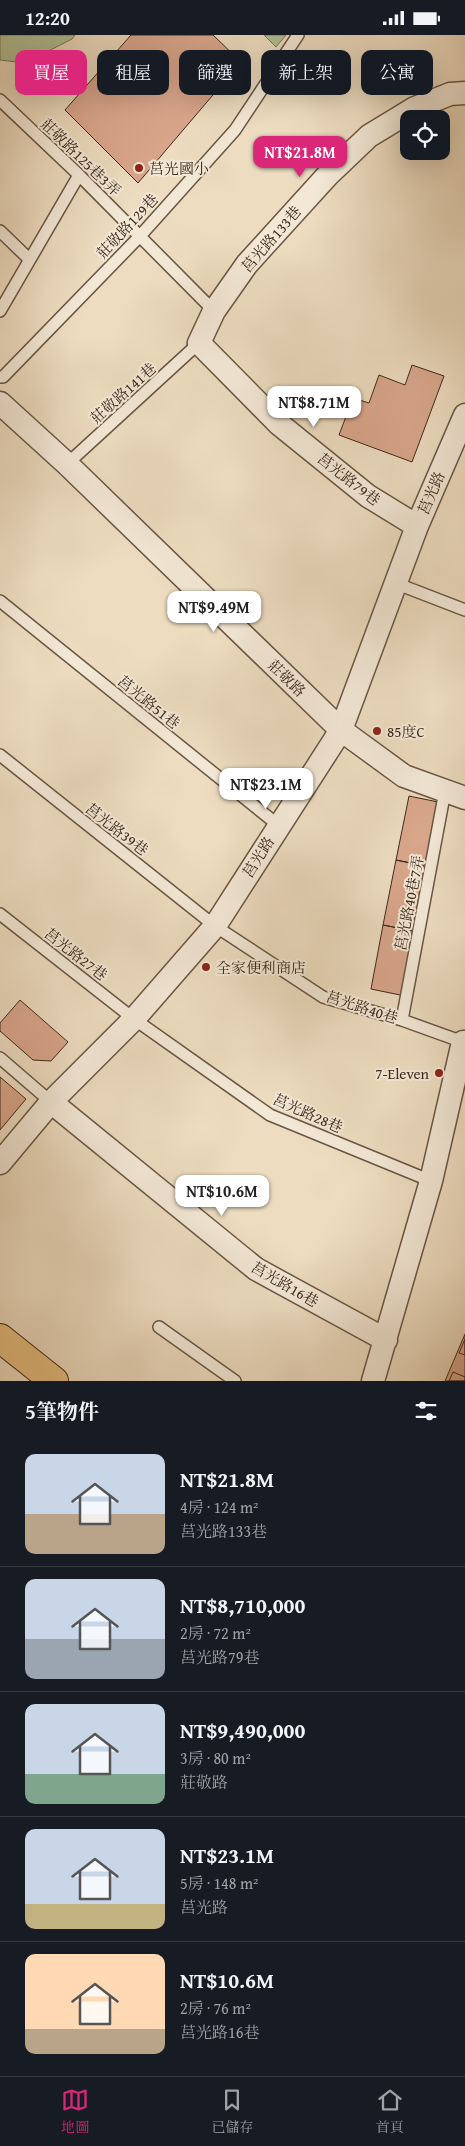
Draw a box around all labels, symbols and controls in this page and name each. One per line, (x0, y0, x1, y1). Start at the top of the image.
text: 12:20 (25, 4, 70, 32)
chip: 買屋 (15, 50, 87, 95)
chip: 租屋 (97, 50, 169, 95)
chip: 篩選 (179, 50, 251, 95)
chip: 新上架 (261, 50, 351, 95)
chip: 公寓 (361, 50, 433, 95)
map controls (400, 110, 450, 160)
button: locate (400, 110, 450, 160)
street label: 莊敬路125巷3弄 (36, 113, 126, 201)
pin: NT$21.8M (248, 135, 352, 178)
text: NT$21.8M (264, 140, 336, 164)
place label: 莒光國小 (149, 158, 209, 179)
marker: 莒光國小 (133, 162, 145, 174)
street label: 莊敬路129巷 (91, 189, 163, 263)
street label: 莒光路133巷 (236, 201, 306, 277)
street label: 莊敬路141巷 (86, 358, 160, 428)
pin: NT$8.71M (262, 385, 366, 428)
text: NT$8.71M (278, 390, 350, 414)
street label: 莒光路79巷 (313, 448, 385, 510)
street label: 莒光路 (413, 468, 449, 518)
pin: NT$9.49M (162, 591, 266, 633)
text: NT$9.49M (178, 595, 250, 619)
street label: 莊敬路 (264, 655, 310, 701)
street label: 莒光路51巷 (113, 670, 185, 734)
place label: 85度C (387, 721, 425, 742)
marker: 85度C (371, 725, 383, 737)
pin: NT$23.1M (214, 767, 318, 810)
text: NT$23.1M (230, 772, 302, 796)
street label: 莒光路39巷 (81, 798, 153, 860)
street label: 莒光路 (237, 832, 279, 882)
street label: 莒光路40巷7弄 (389, 854, 429, 952)
street label: 莒光路27巷 (40, 923, 112, 985)
place label: 全家便利商店 (216, 957, 306, 978)
marker: 全家便利商店 (200, 961, 212, 973)
street label: 莒光路40巷 (323, 986, 401, 1028)
place label: 7-Eleven (375, 1063, 430, 1084)
marker: 7-Eleven (433, 1067, 445, 1079)
street label: 莒光路28巷 (270, 1088, 346, 1138)
pin: NT$10.6M (170, 1175, 274, 1217)
text: NT$10.6M (186, 1179, 258, 1203)
street label: 莒光路16巷 (248, 1256, 322, 1312)
text: 5筆物件 (25, 1396, 99, 1427)
icon: filters (412, 1397, 440, 1425)
text: NT$21.8M (180, 1464, 274, 1495)
icon: home (65, 1474, 125, 1534)
text: 4房 · 124 m² (180, 1495, 259, 1519)
text: 莒光路133巷 (180, 1519, 267, 1543)
text: NT$8,710,000 (180, 1590, 305, 1621)
icon: home (65, 1599, 125, 1659)
text: 2房 · 72 m² (180, 1621, 251, 1645)
text: 莒光路79巷 (180, 1645, 259, 1669)
text: NT$9,490,000 (180, 1715, 305, 1746)
icon: home (65, 1724, 125, 1784)
text: 3房 · 80 m² (180, 1746, 251, 1770)
text: 莊敬路 (180, 1770, 228, 1794)
text: NT$23.1M (180, 1840, 274, 1871)
icon: home (65, 1849, 125, 1909)
text: 5房 · 148 m² (180, 1871, 259, 1895)
text: 莒光路 (180, 1895, 228, 1919)
text: NT$10.6M (180, 1965, 274, 1996)
icon: home (65, 1974, 125, 2034)
text: 2房 · 76 m² (180, 1996, 251, 2020)
text: 莒光路16巷 (180, 2020, 259, 2044)
tab: 地圖 (61, 2086, 89, 2137)
tab: 已儲存 (211, 2086, 253, 2137)
tab: 首頁 (376, 2086, 404, 2137)

